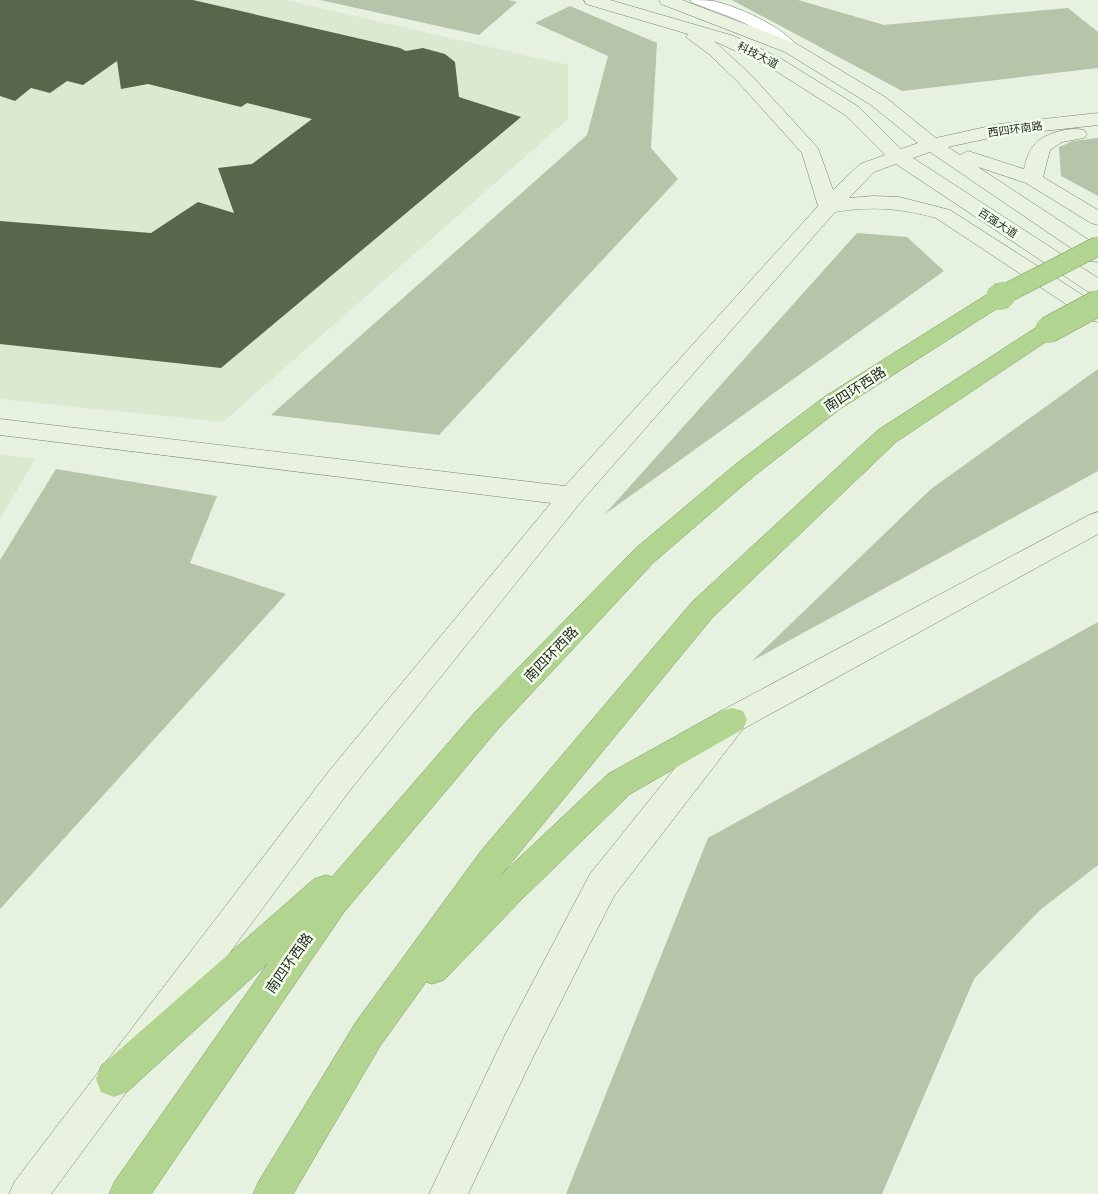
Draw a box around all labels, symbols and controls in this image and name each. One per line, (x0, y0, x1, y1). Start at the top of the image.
street label: 科技大道 (735, 39, 781, 71)
street label: 西四环南路 (987, 118, 1043, 140)
street label: 百强大道 (976, 205, 1020, 241)
street label: 南四环西路 (821, 362, 889, 416)
street label: 南四环西路 (520, 623, 582, 685)
street label: 南四环西路 (262, 929, 316, 997)

